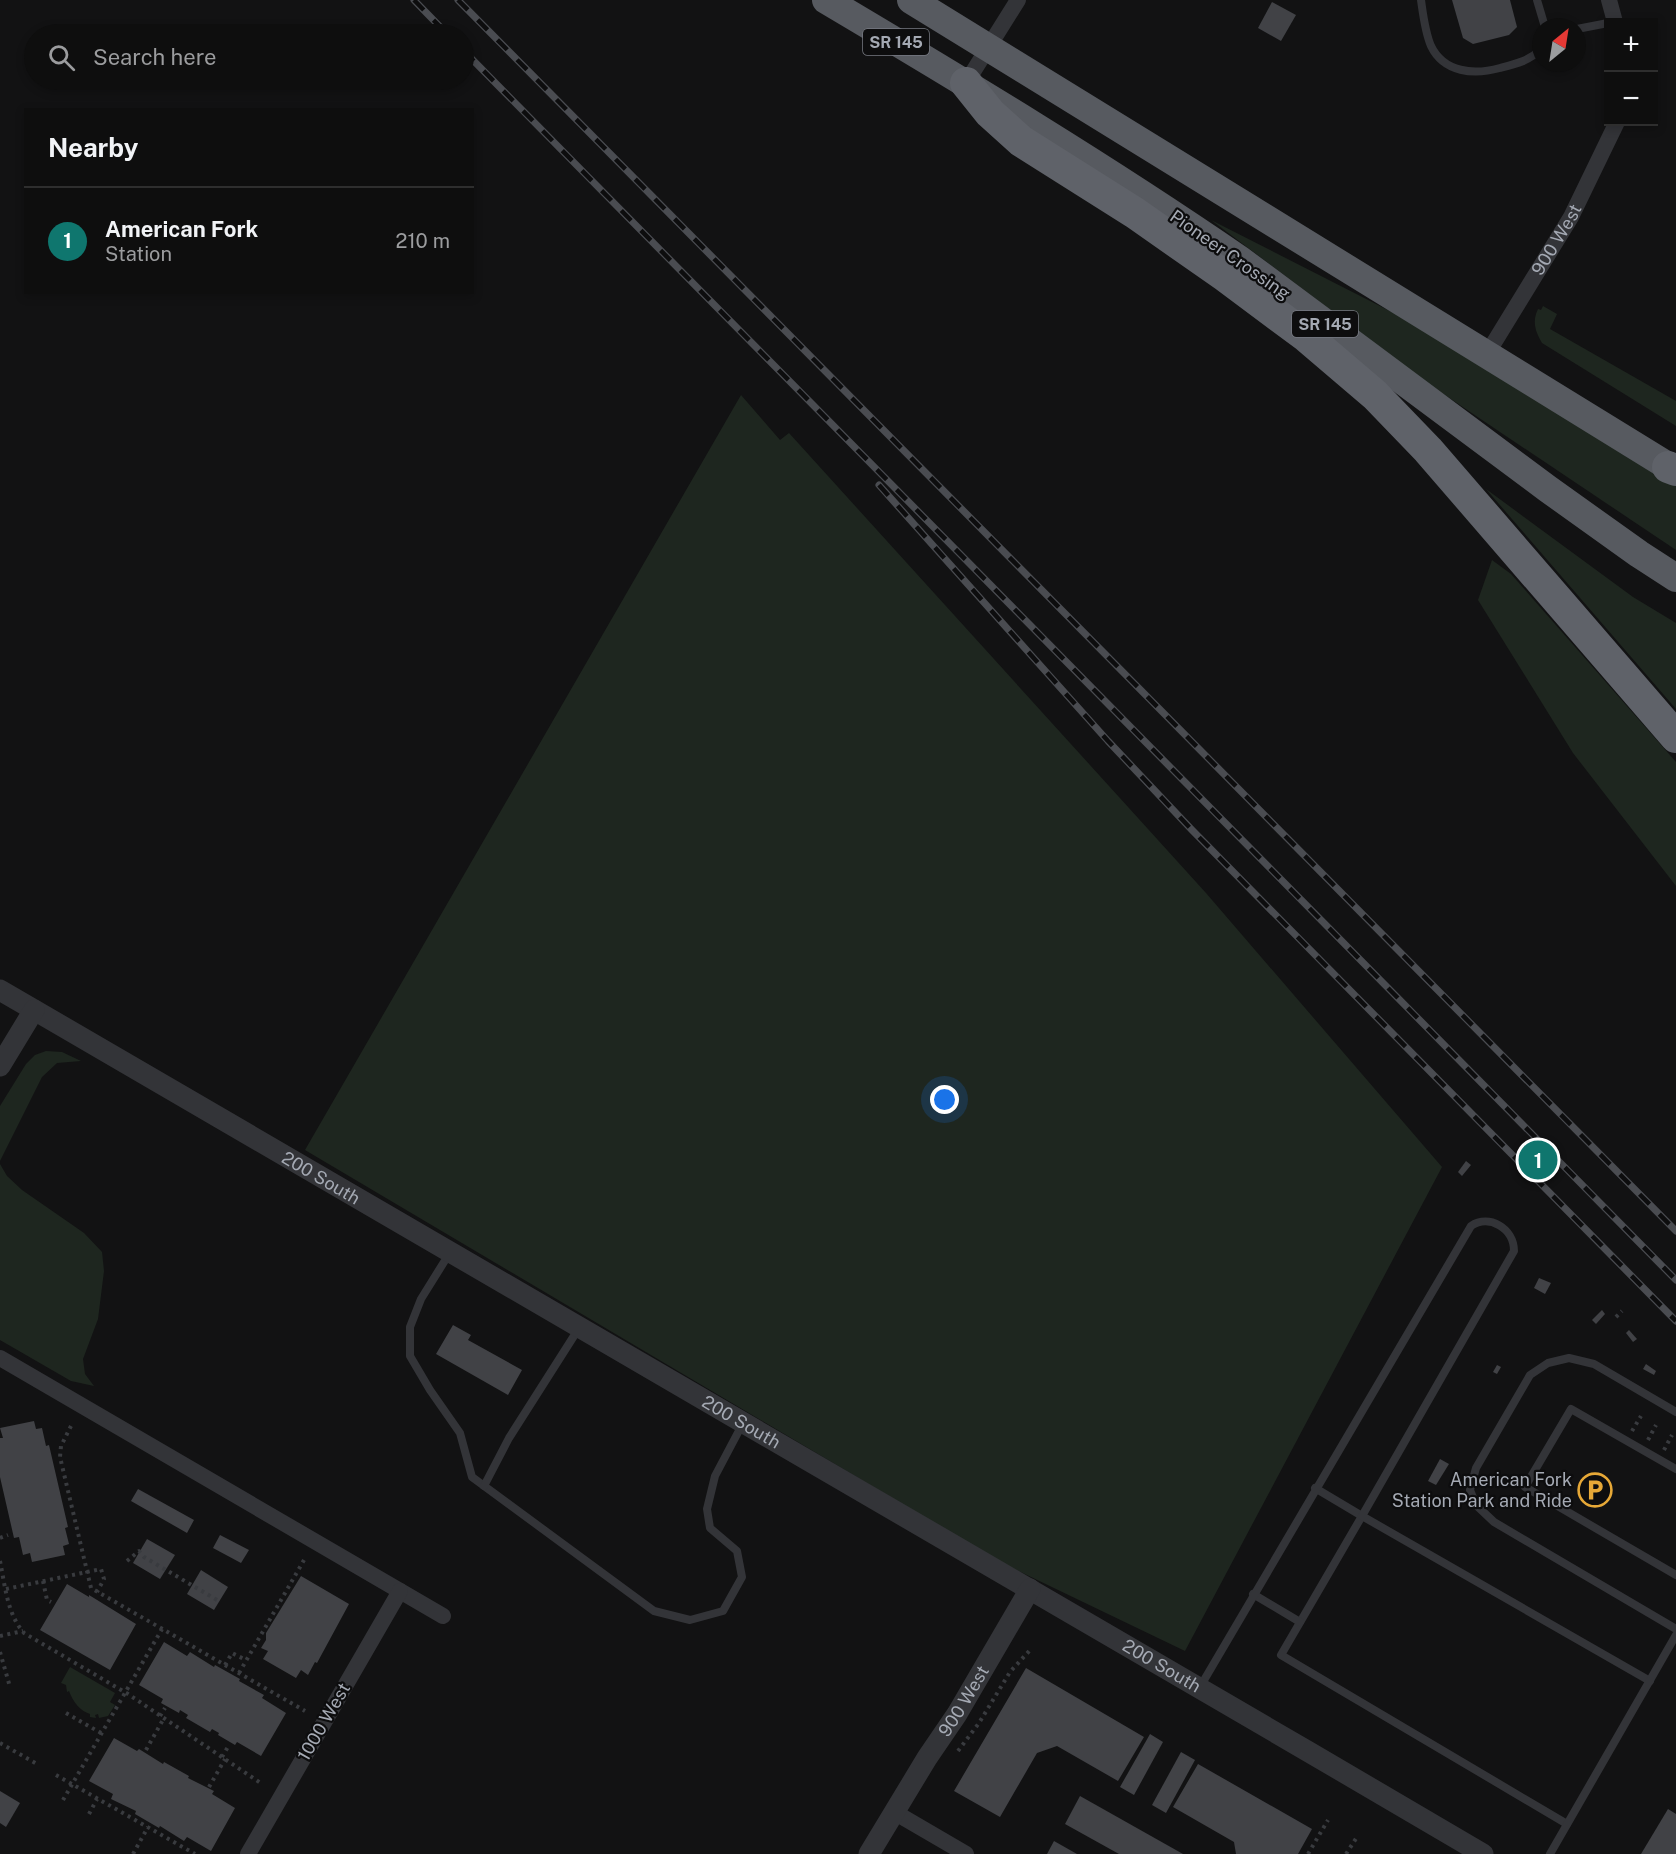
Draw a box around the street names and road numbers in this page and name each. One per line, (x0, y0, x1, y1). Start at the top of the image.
road number: SR 145 (863, 29, 929, 55)
street label: 900 West (1527, 200, 1586, 279)
street label: Pioneer Crossing (1166, 205, 1294, 304)
road number: SR 145 (1292, 311, 1358, 337)
street label: 200 South (278, 1147, 364, 1209)
street label: 200 South (698, 1391, 784, 1453)
street label: 200 South (1119, 1635, 1205, 1697)
street label: 900 West (934, 1662, 993, 1740)
street label: 1000 West (293, 1679, 354, 1764)

